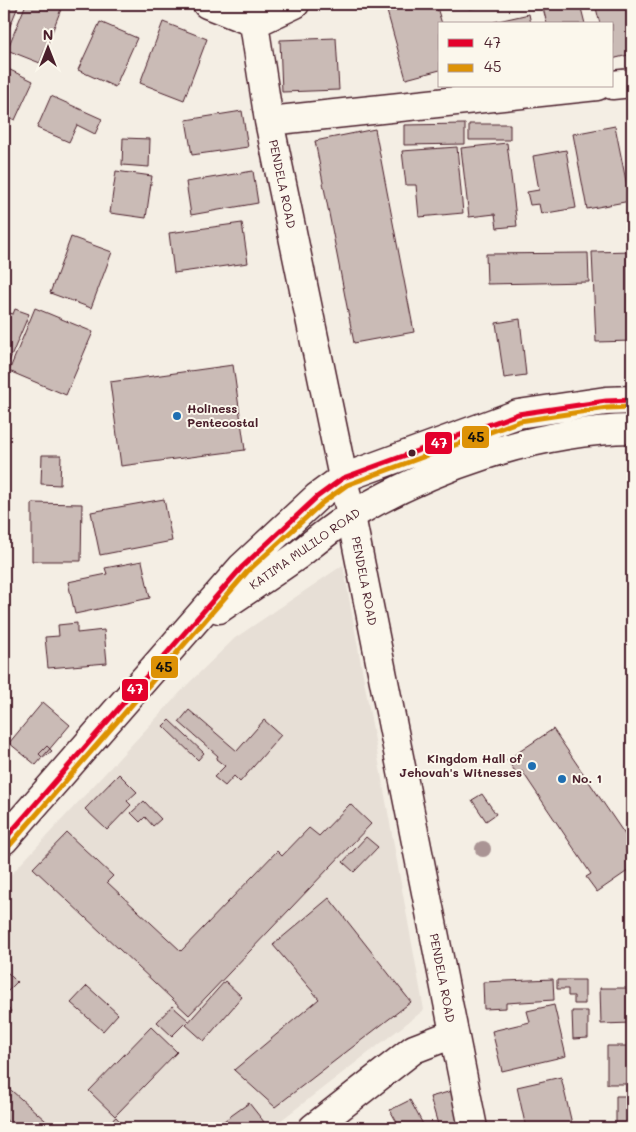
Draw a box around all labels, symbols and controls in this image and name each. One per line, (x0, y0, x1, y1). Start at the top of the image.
north arrow (22, 22, 72, 72)
legend (438, 22, 614, 88)
text: N (43, 25, 53, 44)
text: 47 (484, 32, 501, 52)
text: 45 (484, 56, 502, 76)
street label: PENDELA ROAD (266, 138, 300, 230)
place label: Holiness Pentecostal (187, 400, 258, 430)
marker: Holiness Pentecostal (171, 410, 183, 422)
line badge: 45 (461, 425, 490, 449)
text: 45 (467, 427, 485, 446)
line badge: 47 (424, 431, 453, 455)
text: 47 (431, 433, 448, 452)
unlabelled marker (407, 448, 417, 458)
street label: KATIMA MULILO ROAD (246, 504, 363, 593)
street label: PENDELA ROAD (349, 535, 381, 627)
line badge: 45 (150, 655, 179, 679)
text: 45 (155, 657, 173, 676)
line badge: 47 (121, 678, 149, 702)
text: 47 (127, 679, 144, 698)
place label: Kingdom Hall of Jehovah's Witnesses (399, 750, 523, 780)
marker: Kingdom Hall of Jehovah's Witnesses (526, 760, 538, 772)
place label: No. 1 (572, 770, 602, 786)
marker: No. 1 (556, 773, 568, 785)
street label: PENDELA ROAD (427, 932, 459, 1024)

